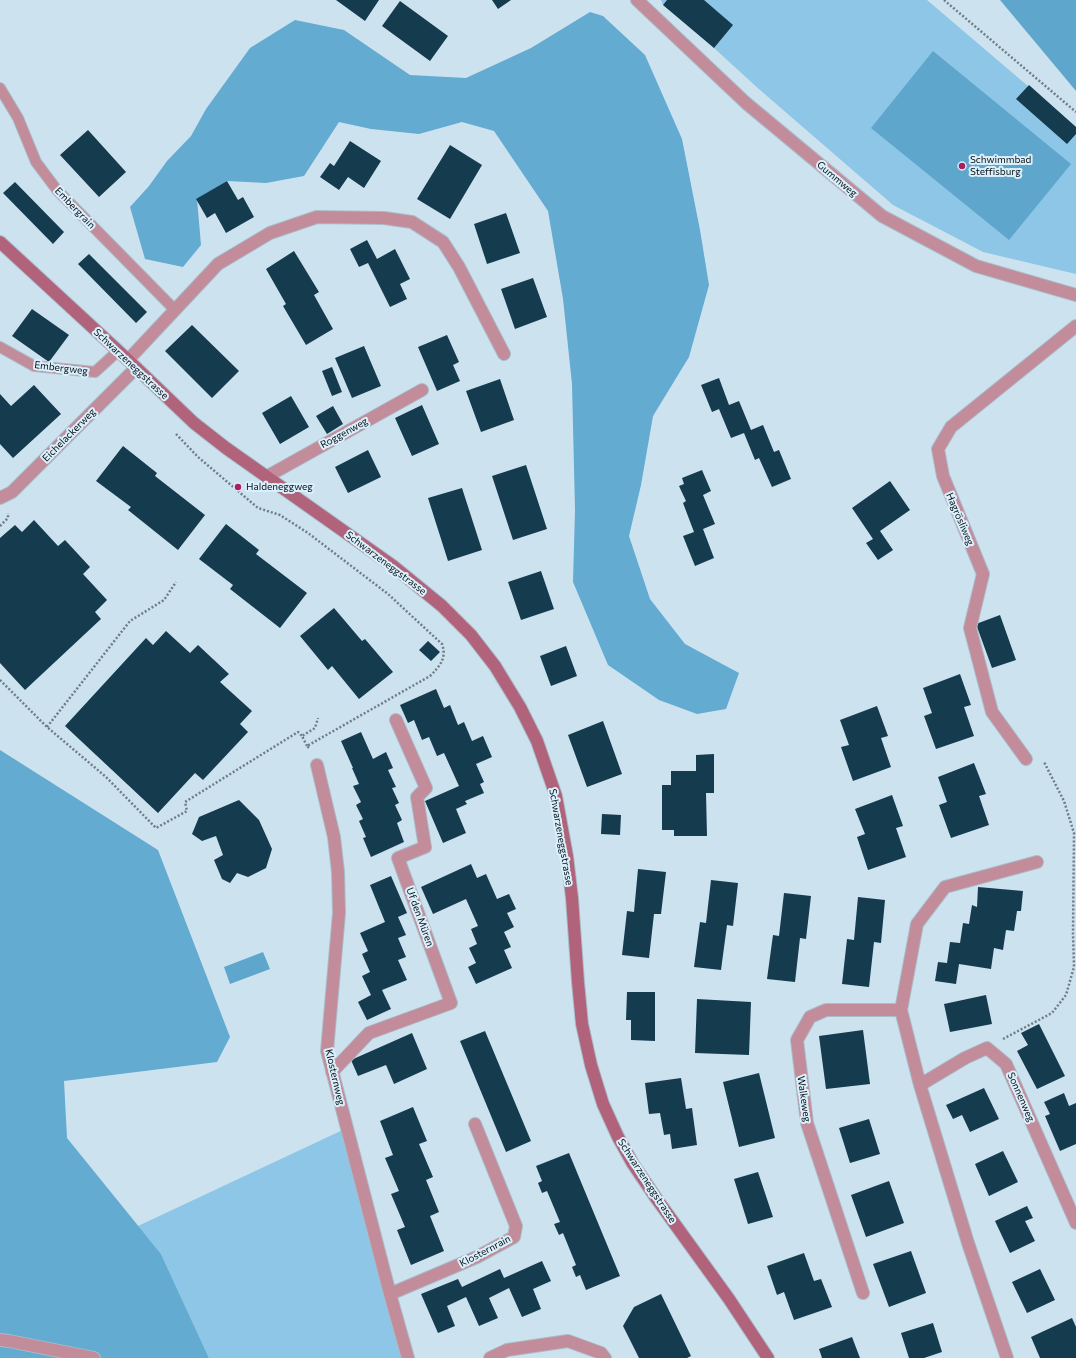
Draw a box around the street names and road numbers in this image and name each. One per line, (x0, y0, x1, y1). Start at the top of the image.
street label: Gummweg (814, 159, 860, 199)
street label: Embergrain (52, 185, 98, 231)
street label: Schwarzeneggstrasse (91, 326, 171, 402)
street label: Embergweg (34, 359, 88, 377)
street label: Eichelackerweg (40, 406, 98, 464)
street label: Roggenweg (318, 415, 370, 451)
street label: Hagrösliweg (944, 491, 976, 547)
street label: Schwarzeneggstrasse (343, 529, 429, 597)
street label: Schwarzeneggstrasse (547, 788, 575, 886)
street label: Uf den Müren (404, 886, 436, 948)
street label: Klosternweg (323, 1048, 347, 1106)
street label: Sonnenweg (1005, 1070, 1037, 1124)
street label: Walkeweg (795, 1075, 813, 1123)
street label: Schwarzeneggstrasse (615, 1137, 679, 1225)
street label: Klosternrain (457, 1233, 513, 1269)

